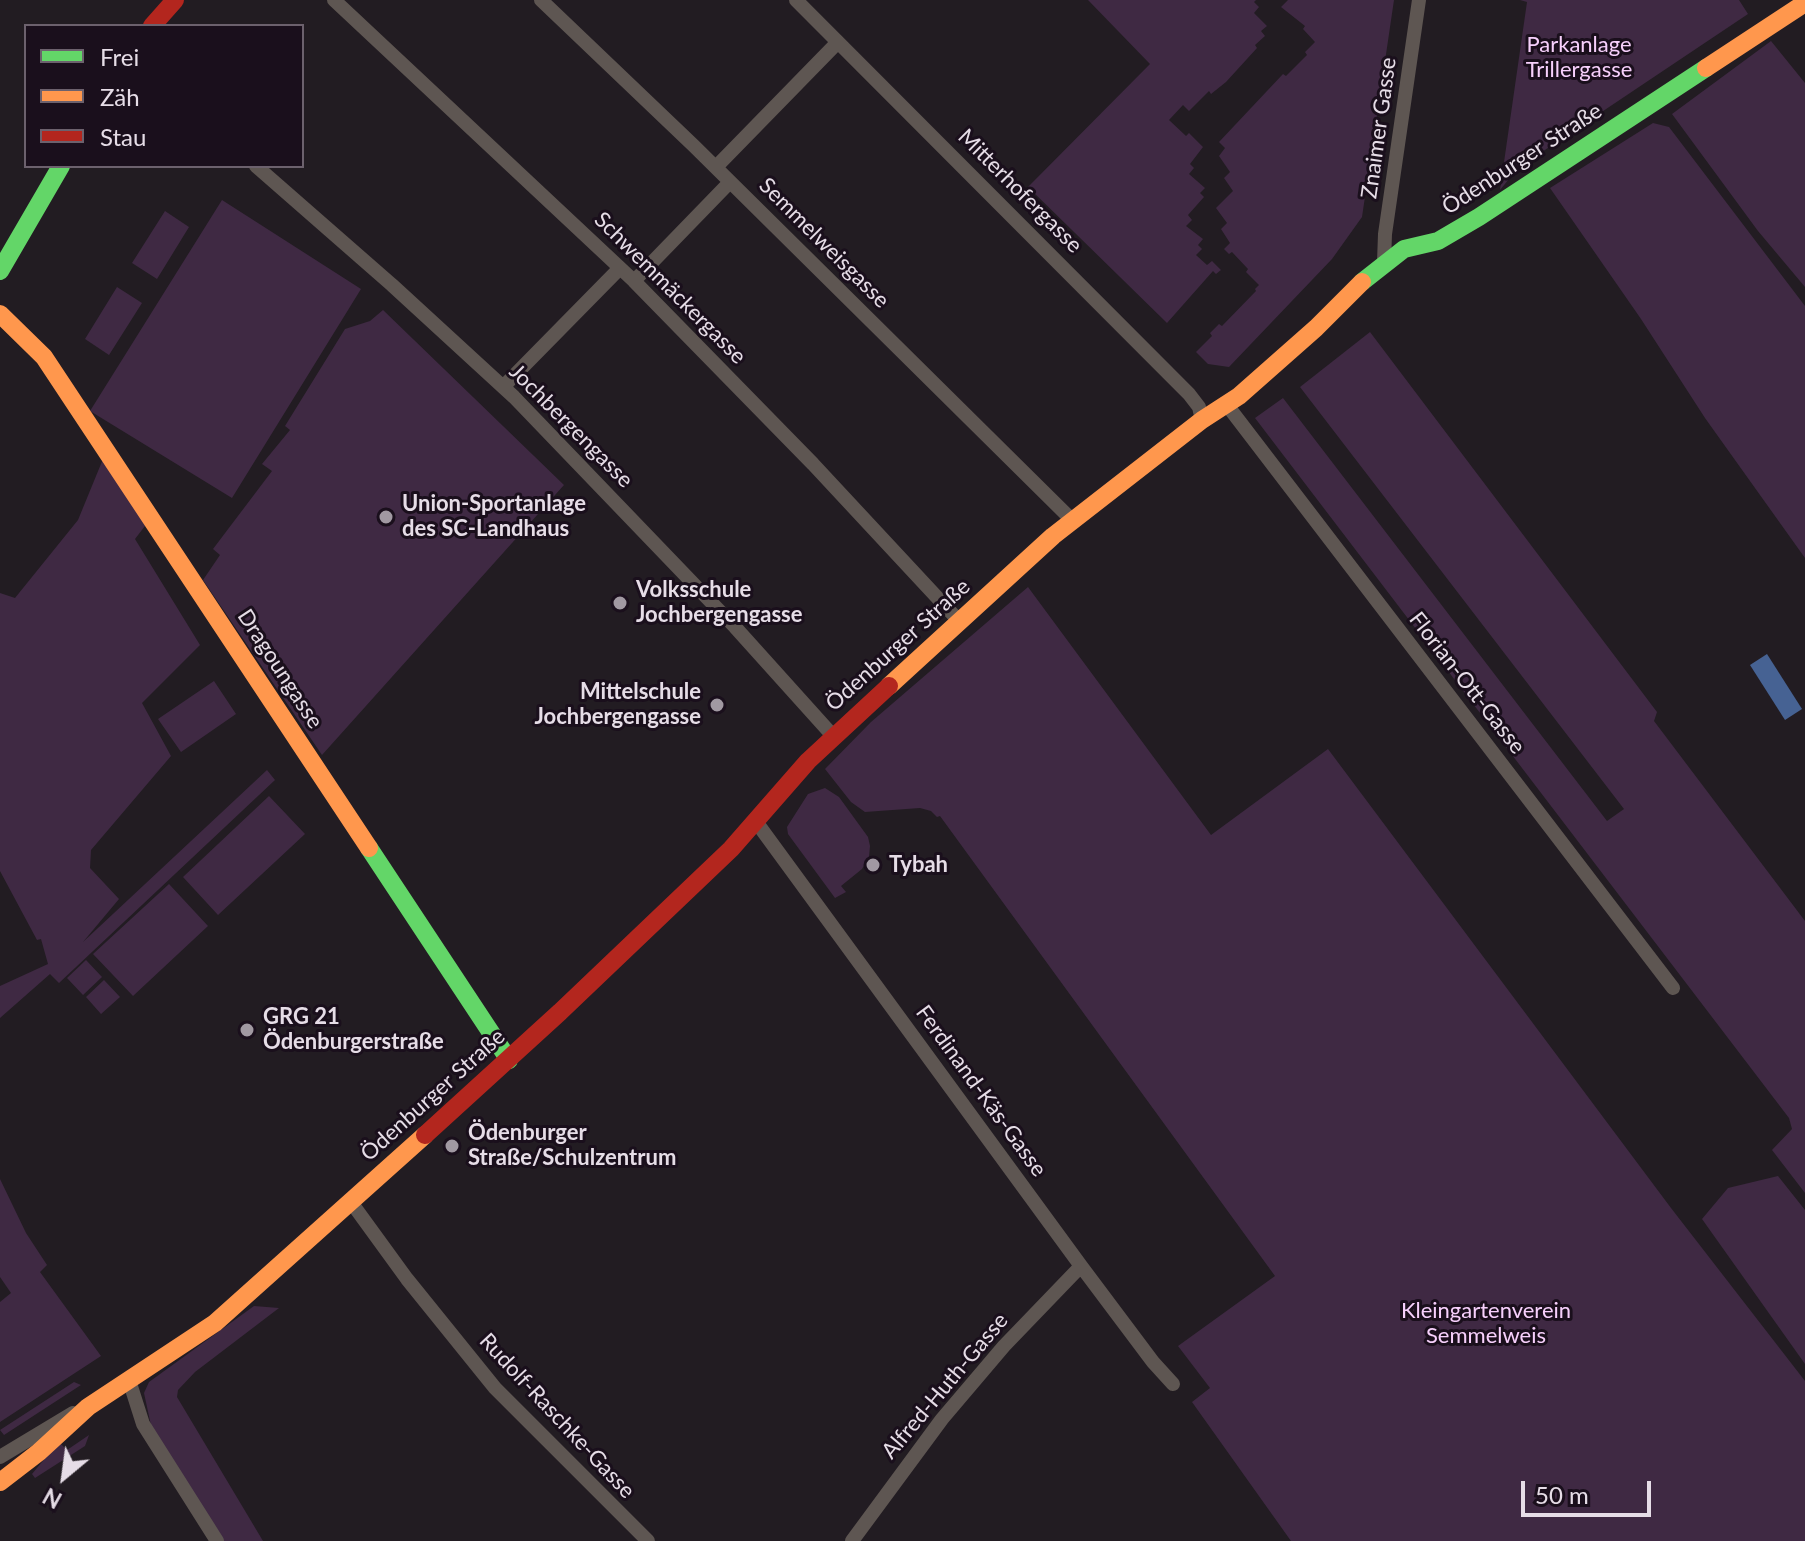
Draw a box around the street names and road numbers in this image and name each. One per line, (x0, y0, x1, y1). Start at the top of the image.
street label: Znaimer Gasse (1356, 56, 1402, 200)
street label: Ödenburger Straße (1437, 98, 1607, 220)
street label: Mitterhofergasse (953, 124, 1087, 258)
street label: Semmelweisgasse (753, 172, 895, 314)
street label: Schwemmäckergasse (589, 207, 751, 369)
street label: Jochbergengasse (504, 359, 638, 493)
street label: Ödenburger Straße (820, 573, 976, 717)
street label: Dragoungasse (232, 605, 328, 733)
street label: Florian-Ott-Gasse (1403, 607, 1531, 759)
street label: Ferdinand-Käs-Gasse (910, 1000, 1052, 1182)
street label: Ödenburger Straße (355, 1023, 511, 1167)
street label: Alfred-Huth-Gasse (876, 1308, 1014, 1464)
street label: Rudolf-Raschke-Gasse (474, 1328, 640, 1504)

